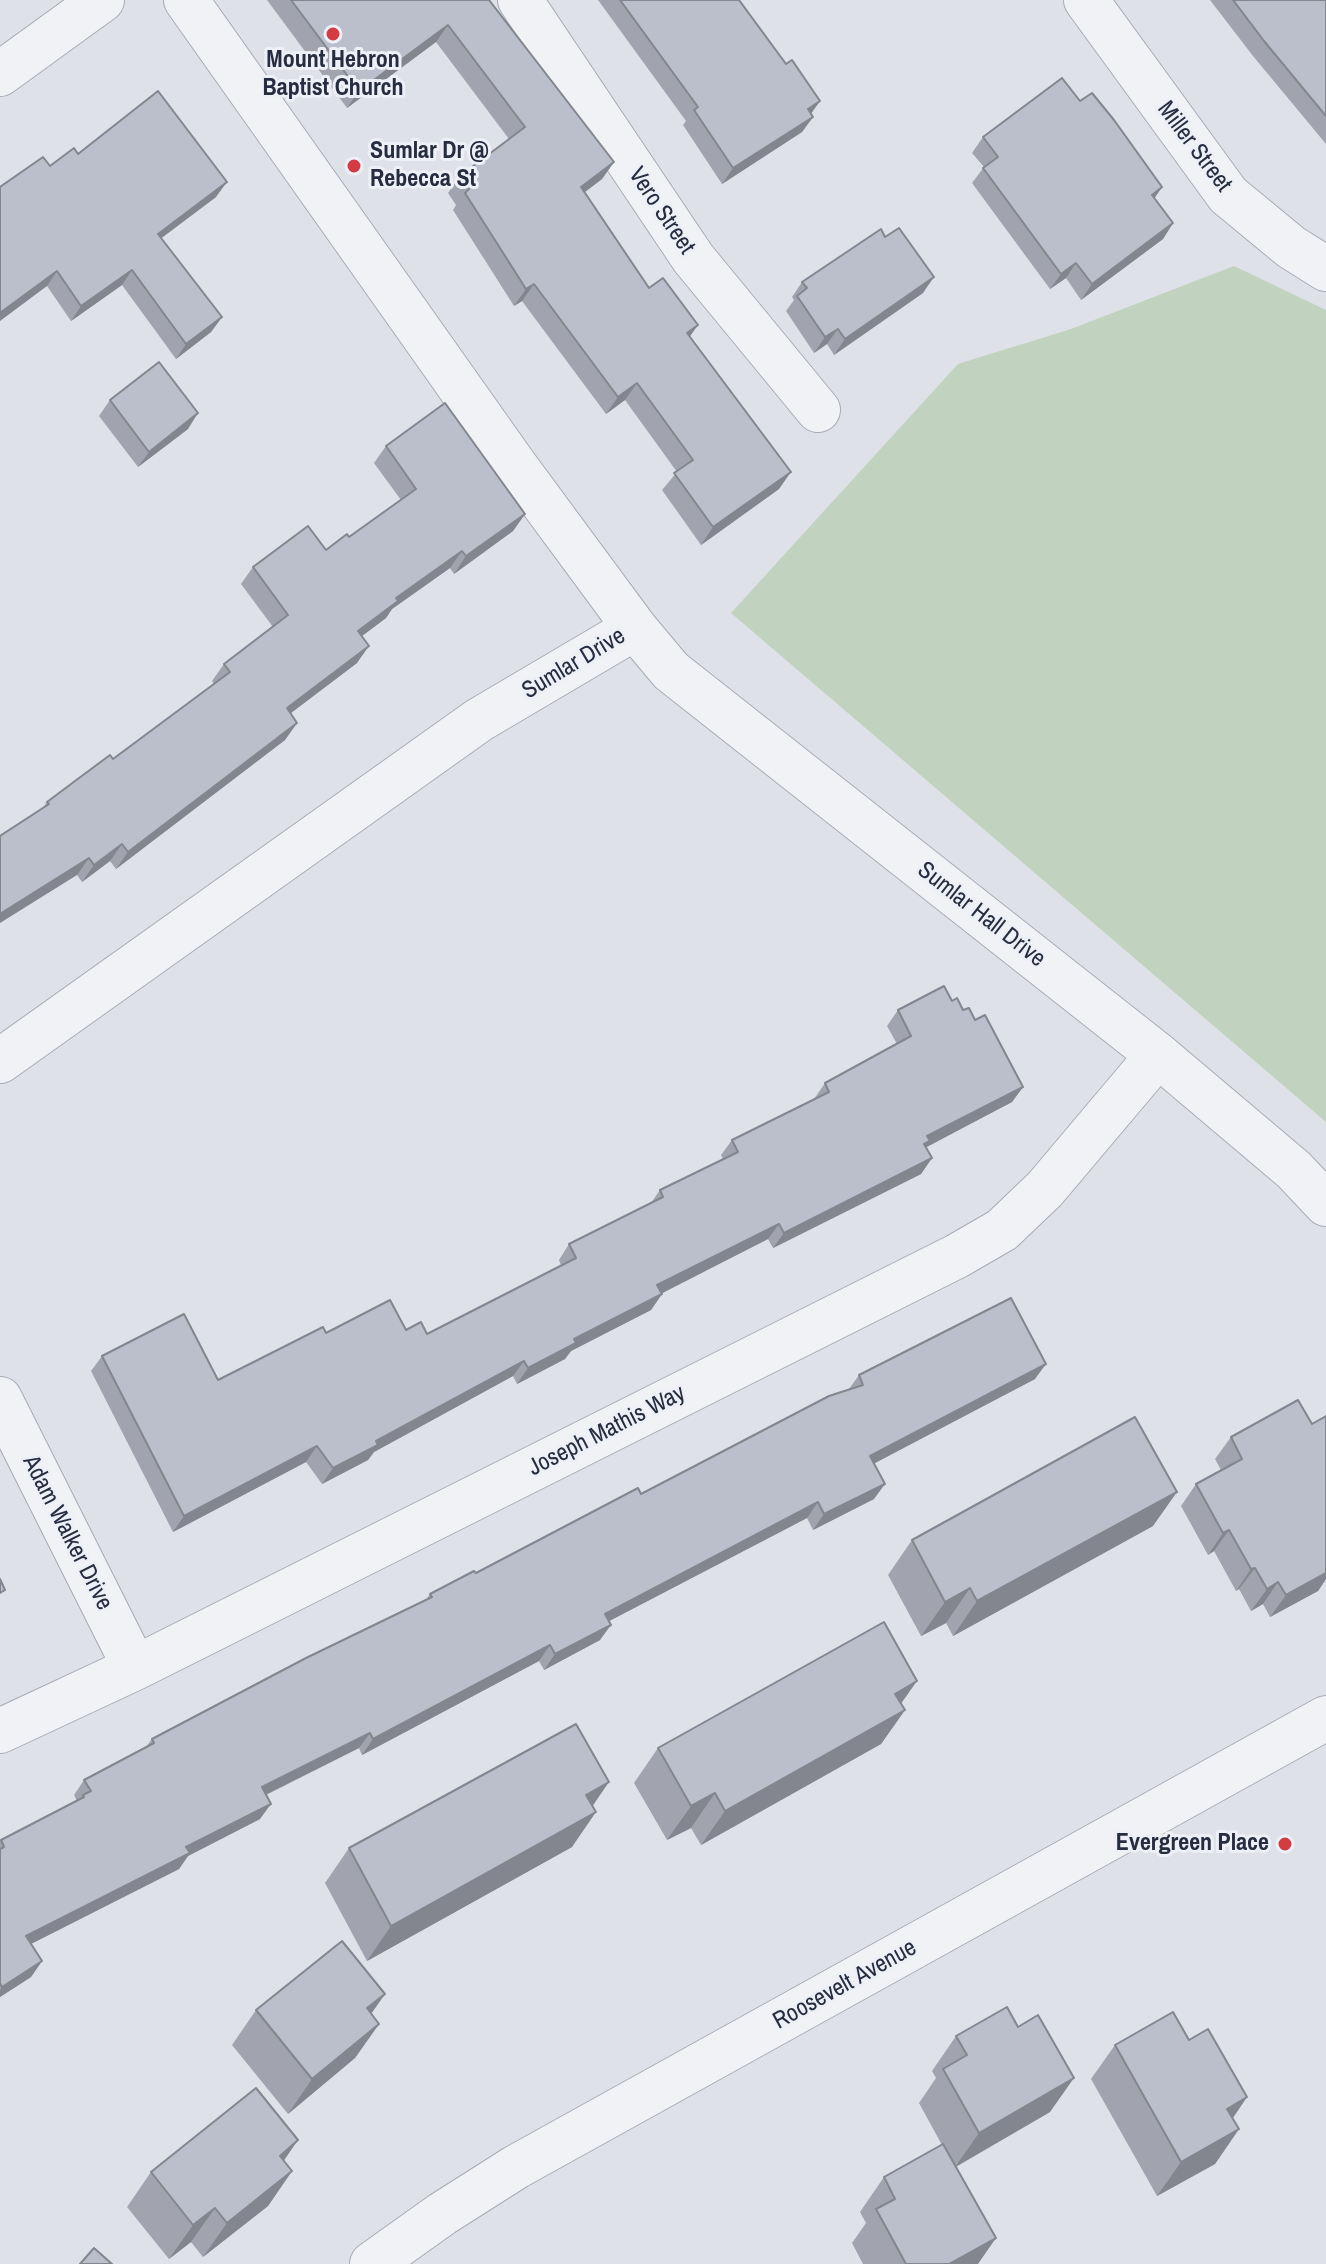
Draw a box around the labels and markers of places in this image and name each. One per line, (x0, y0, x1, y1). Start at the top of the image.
marker: Mount Hebron Baptist Church (324, 25, 342, 43)
place label: Mount Hebron Baptist Church (262, 47, 404, 103)
place label: Sumlar Dr @ Rebecca St (370, 138, 489, 194)
marker: Sumlar Dr @ Rebecca St (345, 157, 363, 175)
place label: Evergreen Place (1116, 1830, 1269, 1858)
marker: Evergreen Place (1276, 1835, 1294, 1853)

